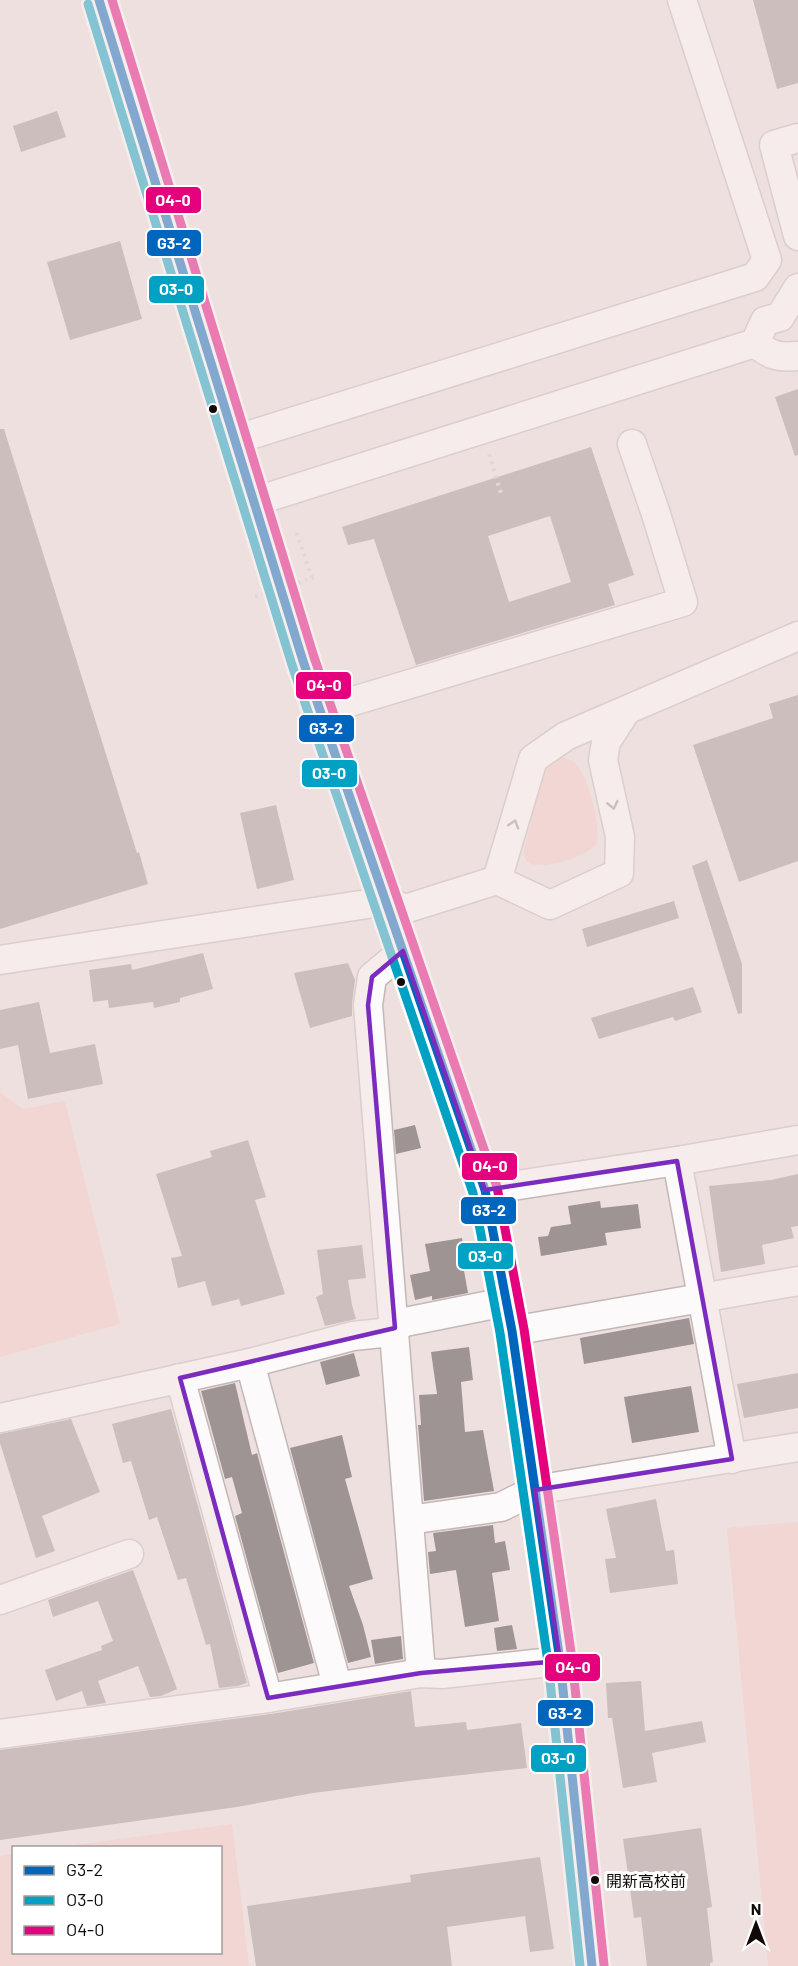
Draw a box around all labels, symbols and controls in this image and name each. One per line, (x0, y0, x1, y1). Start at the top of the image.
line badge: O4-0 (145, 186, 202, 214)
text: O4-0 (155, 190, 191, 209)
line badge: G3-2 (146, 229, 202, 257)
text: G3-2 (157, 233, 191, 252)
line badge: O3-0 (148, 275, 205, 304)
text: O3-0 (159, 279, 193, 298)
unlabelled marker (207, 403, 219, 415)
line badge: O4-0 (295, 671, 352, 700)
text: O4-0 (306, 675, 342, 694)
line badge: G3-2 (298, 714, 355, 743)
text: G3-2 (309, 718, 343, 737)
line badge: O3-0 (301, 759, 358, 788)
text: O3-0 (312, 763, 346, 782)
one-way arrow (606, 799, 619, 809)
one-way arrow (507, 819, 519, 830)
unlabelled marker (395, 976, 407, 988)
line badge: O4-0 (461, 1152, 518, 1181)
text: O4-0 (472, 1156, 508, 1175)
line badge: G3-2 (460, 1196, 517, 1225)
text: G3-2 (472, 1200, 506, 1219)
line badge: O3-0 (457, 1242, 514, 1270)
text: O3-0 (468, 1246, 502, 1265)
line badge: O4-0 (544, 1653, 601, 1682)
text: O4-0 (555, 1657, 591, 1676)
line badge: G3-2 (537, 1699, 594, 1727)
text: G3-2 (548, 1703, 582, 1722)
line badge: O3-0 (530, 1744, 587, 1773)
text: O3-0 (541, 1748, 575, 1767)
legend (12, 1846, 222, 1954)
text: G3-2 (66, 1858, 103, 1880)
place label: 開新高校前 (606, 1871, 686, 1890)
marker: 開新高校前 (589, 1874, 601, 1886)
text: O3-0 (66, 1888, 104, 1910)
north arrow (726, 1894, 786, 1954)
text: N (751, 1899, 761, 1918)
text: O4-0 (66, 1918, 104, 1940)

